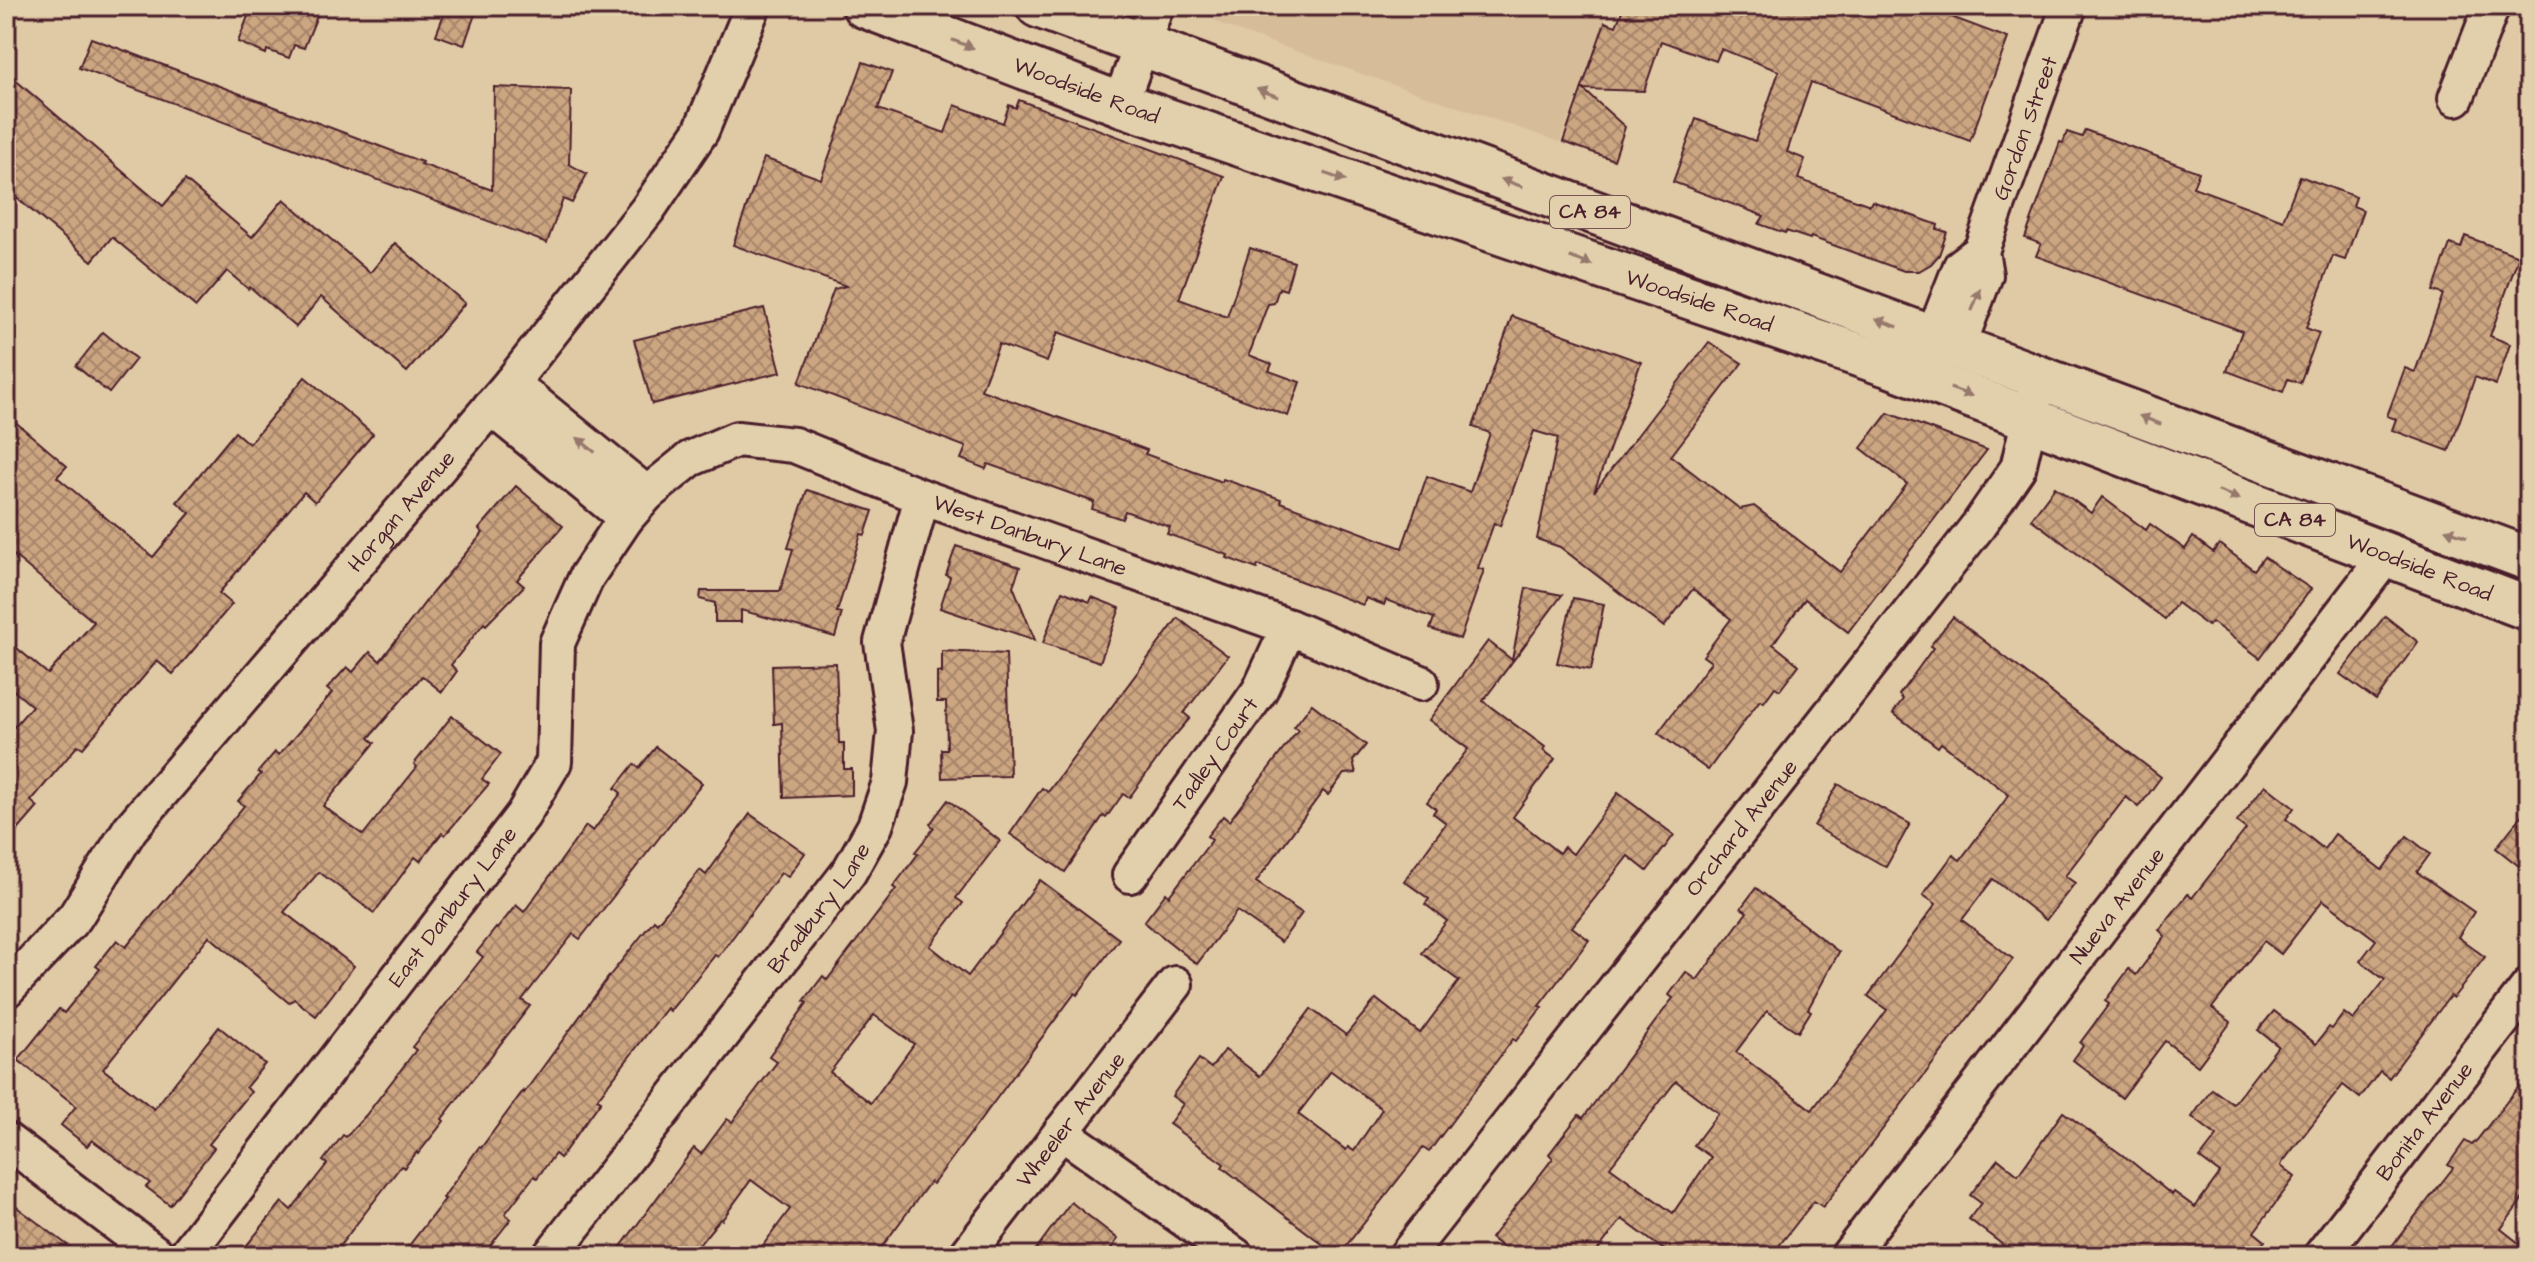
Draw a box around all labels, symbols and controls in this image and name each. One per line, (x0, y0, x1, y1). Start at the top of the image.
one-way arrow (951, 38, 975, 51)
street label: Woodside Road (1009, 49, 1164, 132)
street label: Gordon Street (1985, 52, 2065, 204)
one-way arrow (1256, 86, 1280, 99)
one-way arrow (1323, 171, 1347, 183)
one-way arrow (1500, 176, 1524, 189)
road number: CA 84 (1550, 196, 1630, 228)
one-way arrow (1569, 255, 1593, 267)
street label: Woodside Road (1622, 261, 1777, 340)
one-way arrow (1970, 288, 1983, 312)
one-way arrow (1875, 316, 1899, 329)
one-way arrow (1949, 387, 1973, 399)
one-way arrow (2137, 413, 2161, 426)
one-way arrow (576, 437, 596, 453)
street label: Horgan Avenue (340, 444, 462, 579)
street label: West Danbury Lane (929, 487, 1131, 584)
one-way arrow (2217, 489, 2241, 502)
road number: CA 84 (2255, 504, 2335, 536)
street label: Woodside Road (2342, 525, 2497, 609)
one-way arrow (2444, 526, 2468, 539)
street label: Tadley Court (1164, 691, 1266, 817)
street label: Orchard Avenue (1678, 753, 1805, 903)
street label: East Danbury Lane (381, 820, 524, 994)
street label: Bradbury Lane (760, 837, 878, 980)
street label: Nueva Avenue (2063, 841, 2172, 970)
street label: Wheeler Avenue (1009, 1045, 1133, 1194)
street label: Bonita Avenue (2369, 1055, 2481, 1187)

